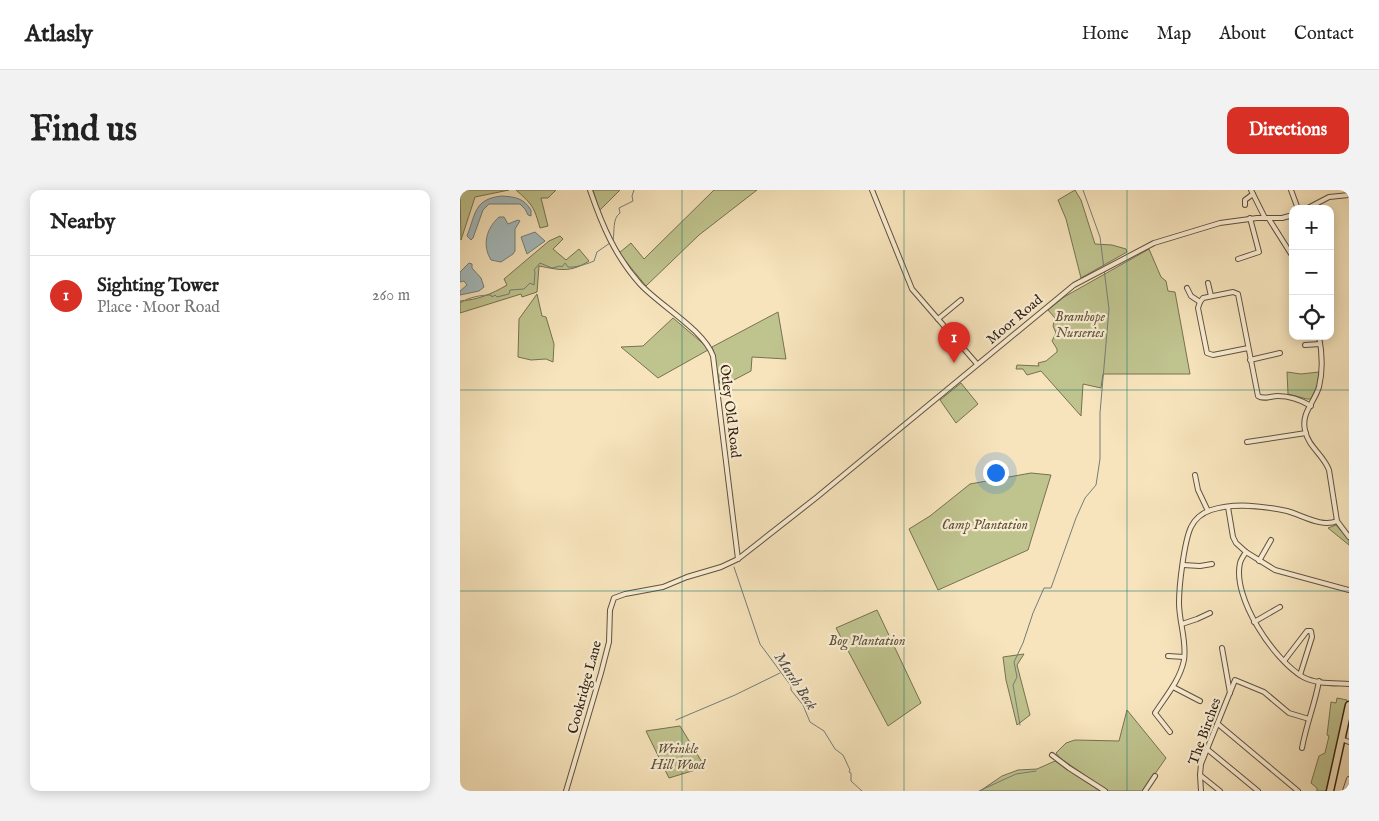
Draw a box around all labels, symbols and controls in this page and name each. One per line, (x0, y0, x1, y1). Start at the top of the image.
text: Atlasly (25, 19, 93, 50)
text: Home (1082, 23, 1129, 46)
text: Map (1157, 23, 1191, 46)
text: About (1219, 23, 1266, 46)
text: Contact (1294, 23, 1354, 46)
button: Directions (1227, 107, 1349, 154)
text: Find us (30, 108, 137, 153)
map controls (1289, 205, 1334, 340)
button: + (1289, 205, 1334, 250)
text: Nearby (50, 209, 115, 236)
button: − (1289, 250, 1334, 295)
text: Sighting Tower (97, 274, 219, 298)
text: 1 (63, 286, 69, 306)
text: 260 m (372, 286, 410, 306)
street label: Moor Road (983, 291, 1047, 348)
button: locate (1289, 295, 1334, 340)
text: Place · Moor Road (97, 298, 220, 318)
park label: Bramhope Nurseries (1055, 308, 1106, 342)
pin: 1 (938, 322, 970, 363)
street label: Otley Old Road (715, 363, 745, 459)
your location (983, 460, 1009, 486)
park label: Camp Plantation (942, 516, 1028, 534)
park label: Bog Plantation (828, 632, 906, 651)
street label: Cookridge Lane (564, 638, 606, 736)
water label: Marsh Beck (770, 649, 821, 714)
street label: The Birches (1185, 695, 1225, 767)
park label: Wrinkle Hill Wood (650, 740, 707, 774)

